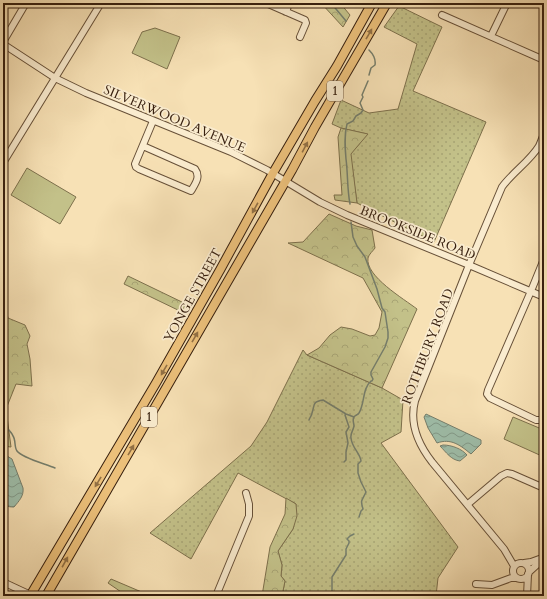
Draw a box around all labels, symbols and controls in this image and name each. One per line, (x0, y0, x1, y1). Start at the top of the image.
one-way arrow (365, 28, 372, 39)
street label: SILVERWOOD AVENUE (101, 81, 248, 157)
road number: 1 (327, 81, 343, 101)
one-way arrow (301, 141, 308, 153)
one-way arrow (251, 202, 258, 214)
street label: BROOKSIDE ROAD (357, 202, 478, 264)
street label: YONGE STREET (160, 245, 226, 346)
street label: ROTHBURY ROAD (398, 286, 458, 407)
one-way arrow (192, 331, 199, 343)
one-way arrow (160, 364, 167, 376)
road number: 1 (141, 407, 157, 427)
one-way arrow (127, 444, 134, 456)
one-way arrow (94, 476, 101, 488)
one-way arrow (62, 556, 69, 568)

